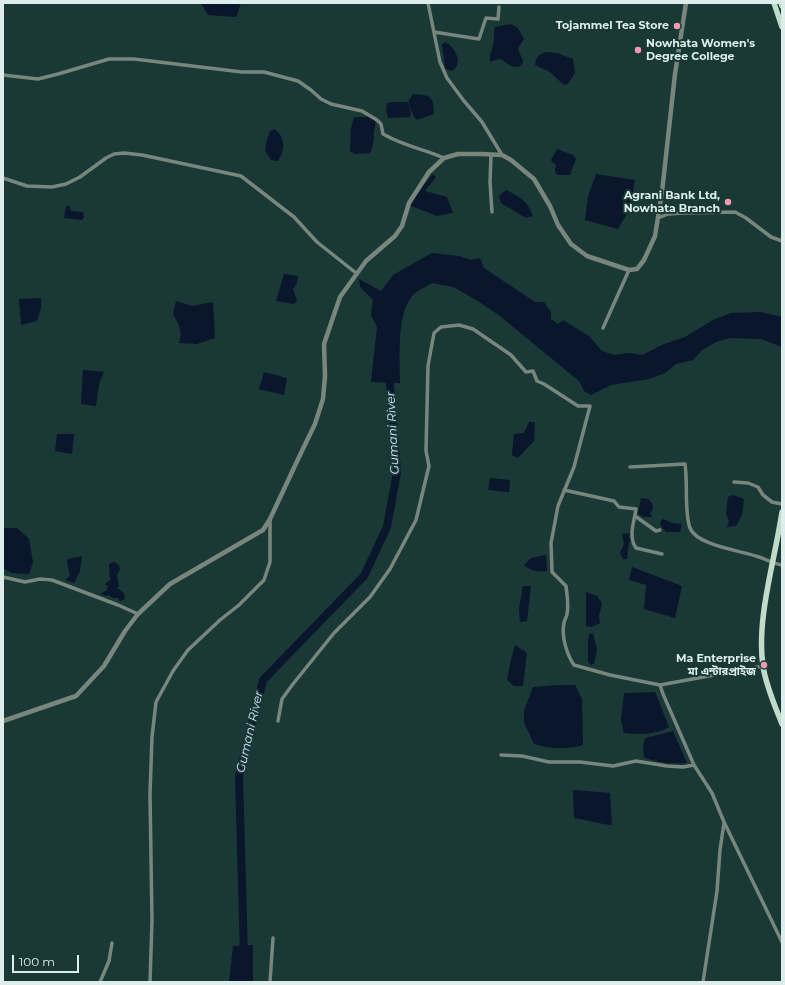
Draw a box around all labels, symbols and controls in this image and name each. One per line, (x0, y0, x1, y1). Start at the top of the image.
place label: Tojammel Tea Store (556, 19, 669, 33)
marker: Tojammel Tea Store (672, 21, 682, 31)
place label: Nowhata Women's Degree College (646, 37, 755, 63)
marker: Nowhata Women's Degree College (633, 45, 643, 55)
place label: Agrani Bank Ltd, Nowhata Branch (624, 189, 720, 215)
marker: Agrani Bank Ltd, Nowhata Branch (723, 197, 733, 207)
water label: Gumani River (384, 391, 402, 475)
place label: Ma Enterprise মা এন্টারপ্রাইজ (676, 652, 756, 678)
marker: Ma Enterprise মা এন্টারপ্রাইজ (759, 660, 769, 670)
water label: Gumani River (234, 690, 266, 774)
scale bar (14, 947, 81, 973)
text: 100 m (19, 954, 55, 969)

